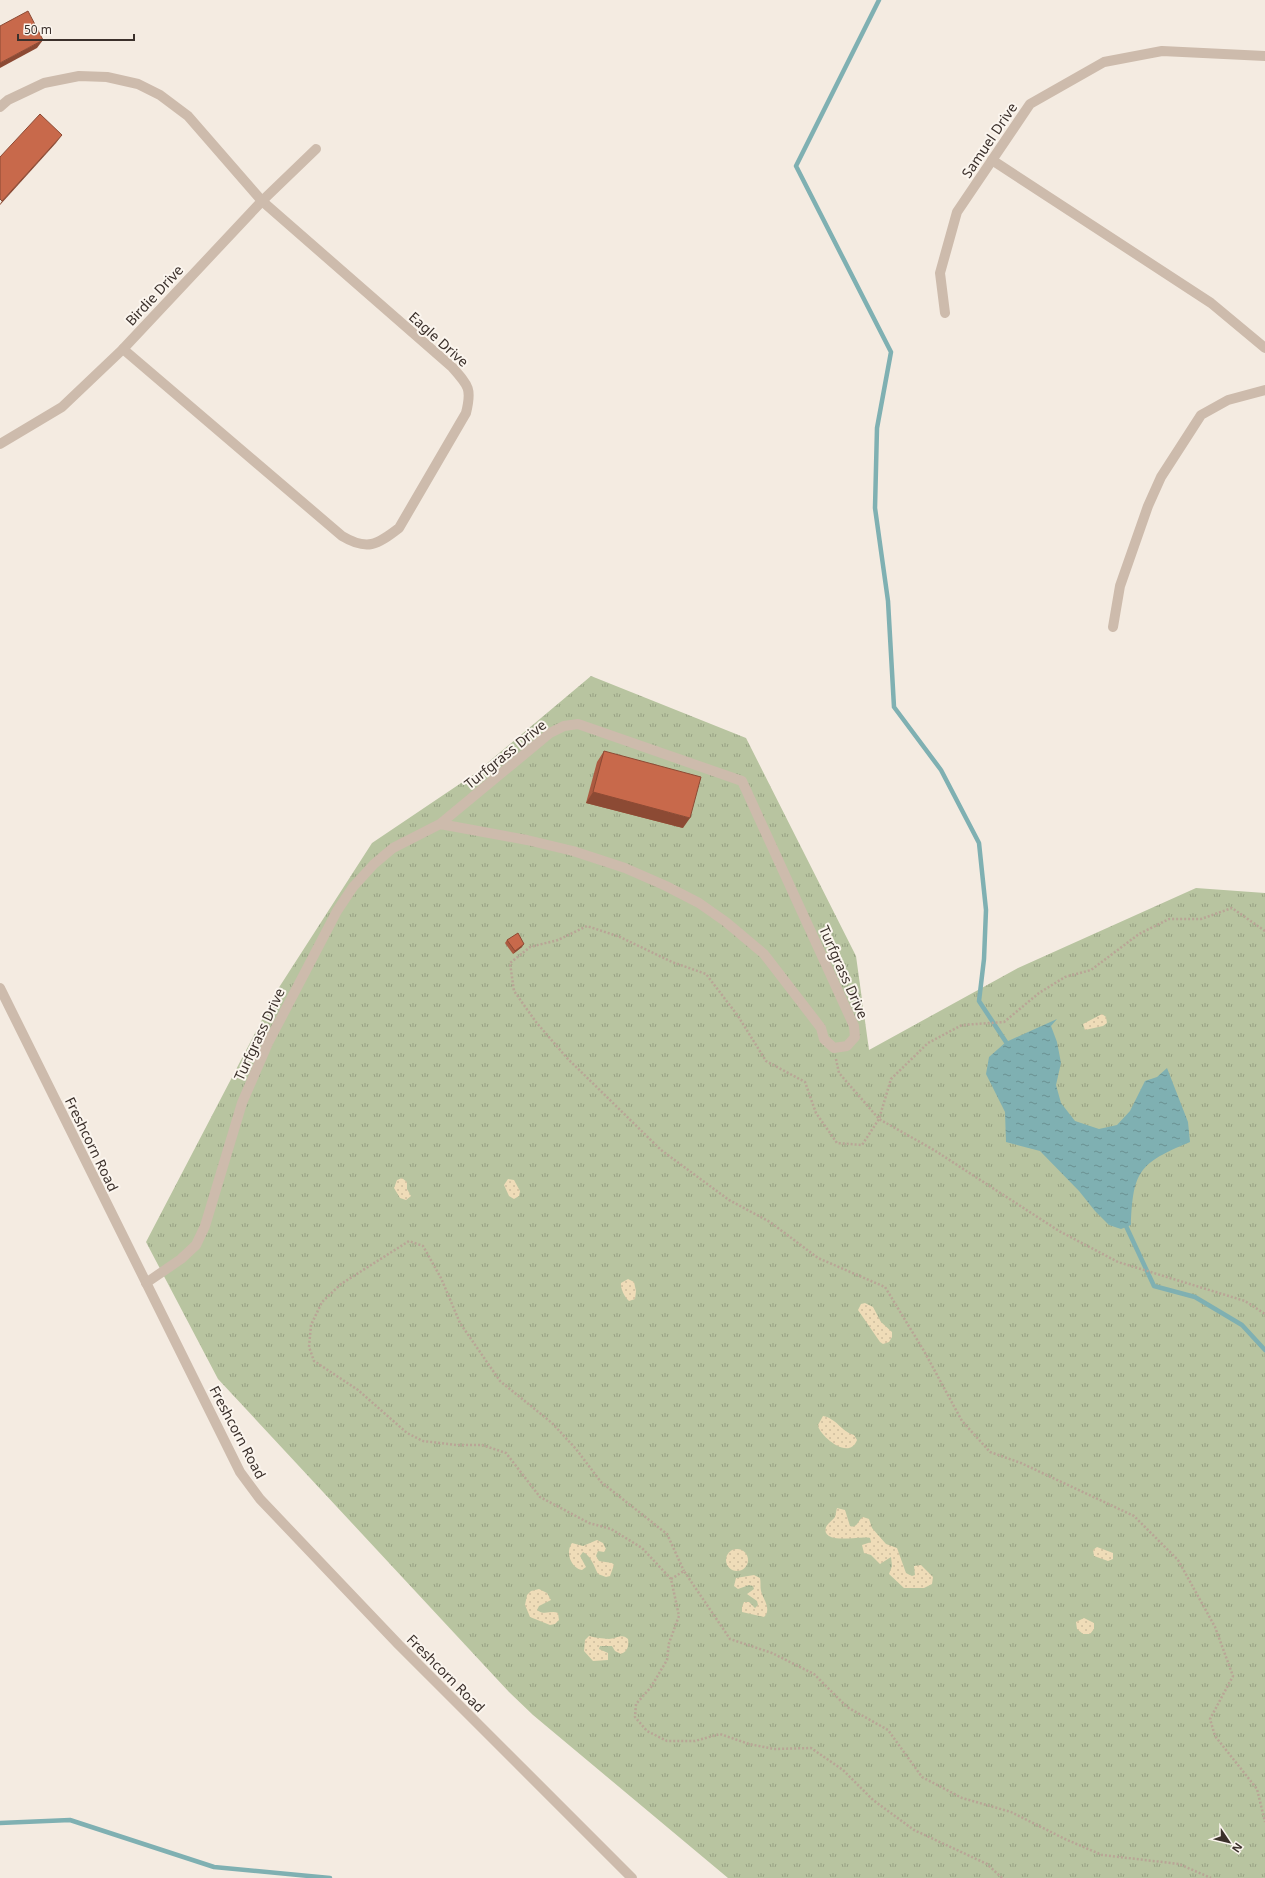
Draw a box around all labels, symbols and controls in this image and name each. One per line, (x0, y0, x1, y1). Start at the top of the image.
scale bar (18, 16, 134, 42)
text: 50 m (24, 21, 52, 38)
street label: Samuel Drive (957, 99, 1021, 181)
street label: Birdie Drive (121, 260, 187, 329)
street label: Eagle Drive (405, 307, 473, 371)
street label: Turfgrass Drive (460, 715, 550, 793)
street label: Turfgrass Drive (815, 922, 873, 1022)
street label: Turfgrass Drive (229, 985, 289, 1083)
street label: Freshcorn Road (61, 1094, 123, 1194)
street label: Freshcorn Road (205, 1382, 271, 1482)
street label: Freshcorn Road (403, 1630, 489, 1716)
north arrow (1209, 1822, 1249, 1862)
text: N (1229, 1840, 1246, 1856)

